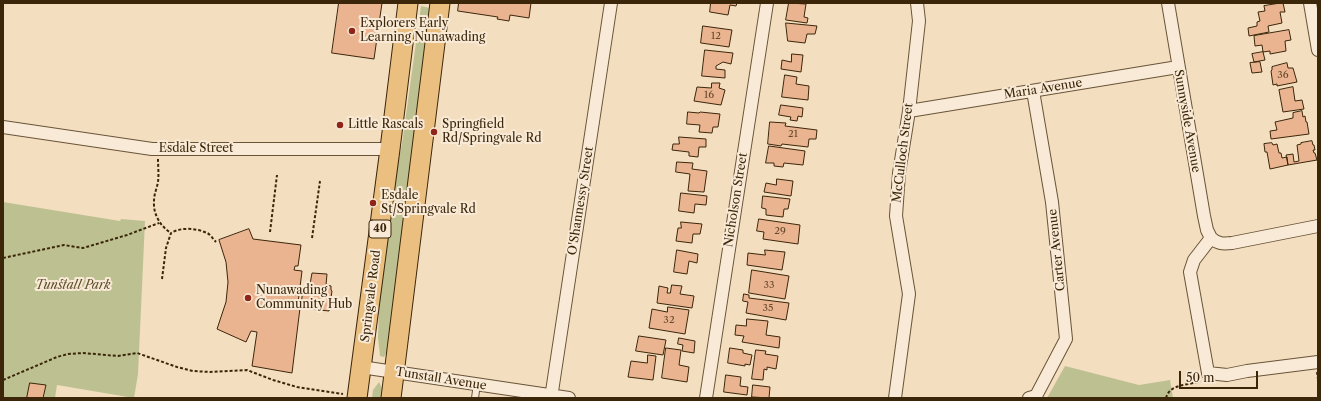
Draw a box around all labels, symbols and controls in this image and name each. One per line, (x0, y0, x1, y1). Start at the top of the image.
place label: Explorers Early Learning Nunawading (360, 17, 485, 45)
marker: Explorers Early Learning Nunawading (347, 26, 357, 36)
house number: 12 (711, 30, 721, 42)
street label: Sunnyside Avenue (1171, 68, 1203, 174)
house number: 36 (1277, 69, 1289, 81)
street label: Maria Avenue (1003, 76, 1083, 102)
house number: 16 (704, 89, 714, 101)
street label: McCulloch Street (890, 102, 916, 204)
place label: Little Rascals (348, 118, 423, 132)
place label: Springfield Rd/Springvale Rd (442, 118, 542, 146)
marker: Little Rascals (335, 120, 345, 130)
marker: Springfield Rd/Springvale Rd (429, 127, 439, 137)
house number: 21 (788, 128, 798, 140)
street label: Esdale Street (159, 142, 233, 156)
street label: O'Shannessy Street (565, 146, 597, 256)
street label: Nicholson Street (721, 152, 751, 248)
place label: Esdale St/Springvale Rd (381, 189, 476, 217)
marker: Esdale St/Springvale Rd (368, 198, 378, 208)
street label: Carter Avenue (1046, 208, 1068, 292)
road number: 40 (369, 220, 391, 238)
house number: 29 (774, 225, 786, 237)
street label: Springvale Road (358, 249, 384, 343)
park label: Tunstall Park (36, 279, 110, 293)
house number: 33 (763, 279, 775, 291)
place label: Nunawading Community Hub (256, 284, 352, 312)
marker: Nunawading Community Hub (243, 293, 253, 303)
house number: 35 (763, 302, 773, 314)
house number: 32 (663, 314, 675, 326)
scale bar (1181, 363, 1260, 389)
street label: Tunstall Avenue (394, 365, 488, 393)
text: 50 m (1186, 370, 1215, 385)

